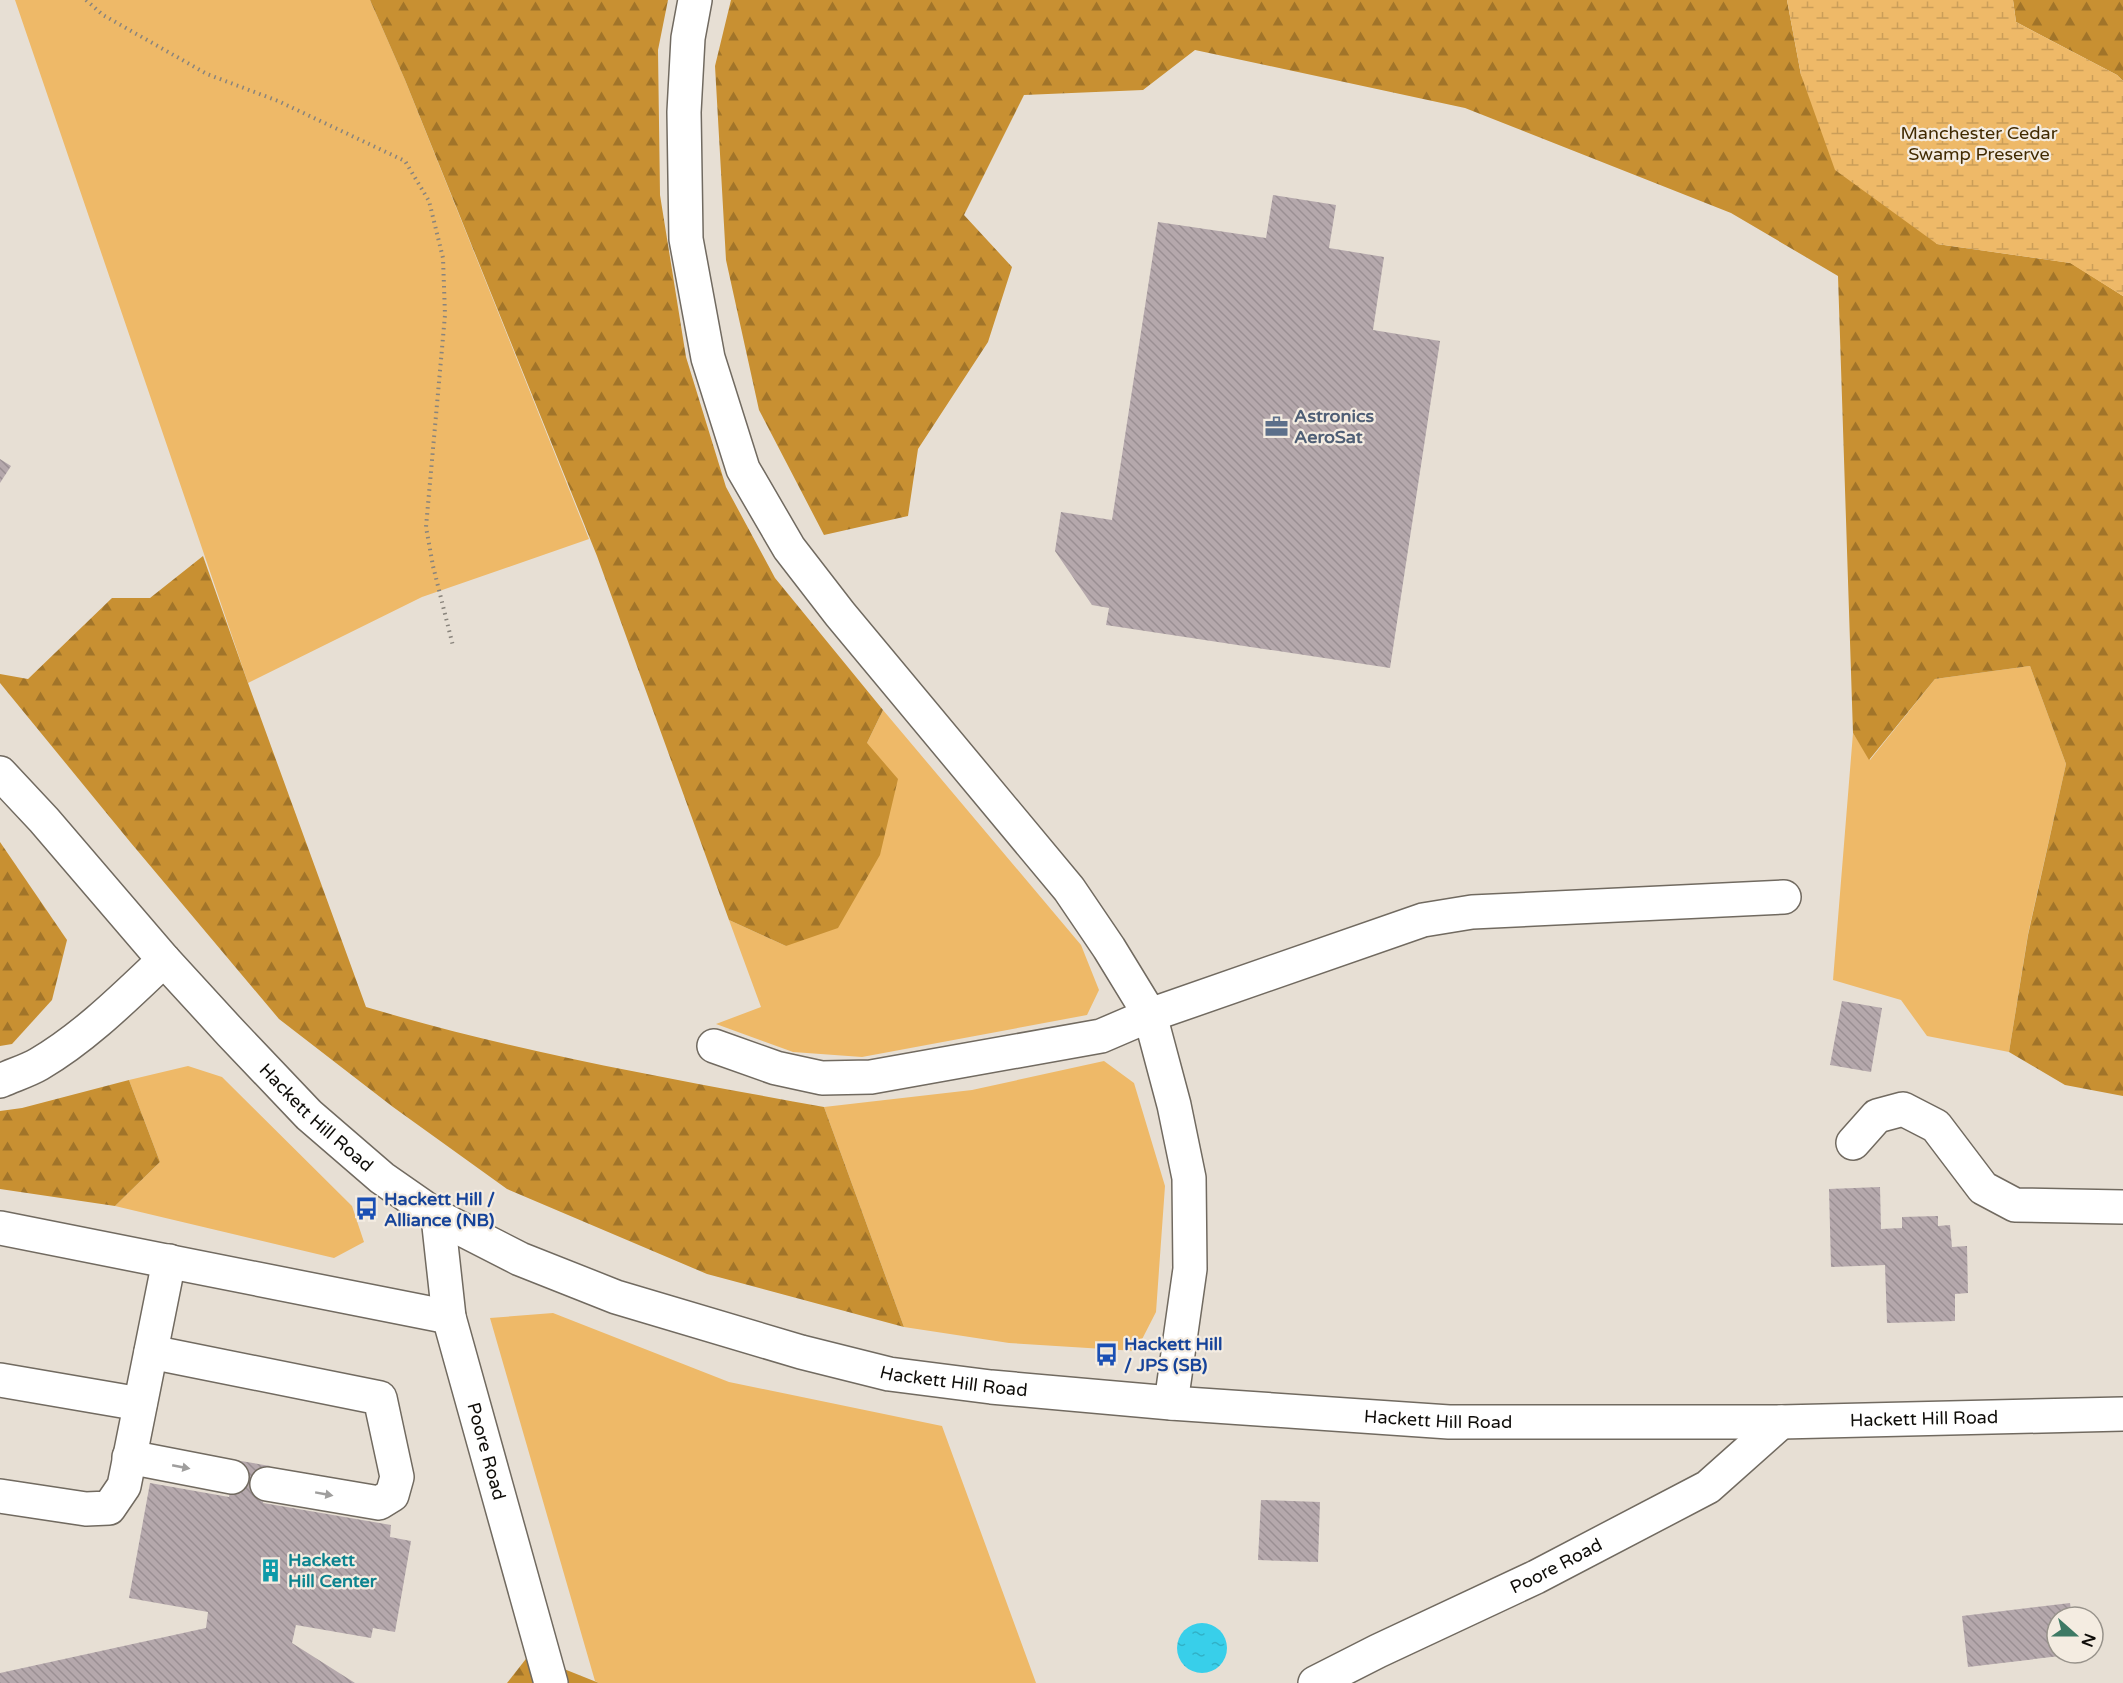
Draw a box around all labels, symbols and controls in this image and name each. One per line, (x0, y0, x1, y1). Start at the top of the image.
park label: Manchester Cedar Swamp Preserve (1900, 122, 2058, 165)
place label: Astronics AeroSat (1294, 405, 1374, 448)
office icon: Astronics AeroSat (1263, 413, 1289, 439)
street label: Hackett Hill Road (255, 1059, 378, 1176)
place label: Hackett Hill / Alliance (NB) (384, 1188, 495, 1231)
bus stop icon: Hackett Hill / Alliance (NB) (353, 1196, 379, 1222)
place label: Hackett Hill / JPS (SB) (1124, 1333, 1222, 1376)
bus stop icon: Hackett Hill / JPS (SB) (1093, 1341, 1119, 1367)
street label: Hackett Hill Road (878, 1361, 1028, 1401)
street label: Poore Road (462, 1400, 511, 1503)
street label: Hackett Hill Road (1363, 1405, 1512, 1433)
street label: Hackett Hill Road (1850, 1406, 1998, 1431)
one-way arrow (171, 1463, 190, 1472)
one-way arrow (315, 1489, 334, 1498)
street label: Poore Road (1507, 1533, 1606, 1599)
place label: Hackett Hill Center (288, 1549, 378, 1592)
building icon: Hackett Hill Center (257, 1557, 283, 1583)
north arrow (2045, 1605, 2105, 1665)
text: N (2076, 1630, 2100, 1650)

